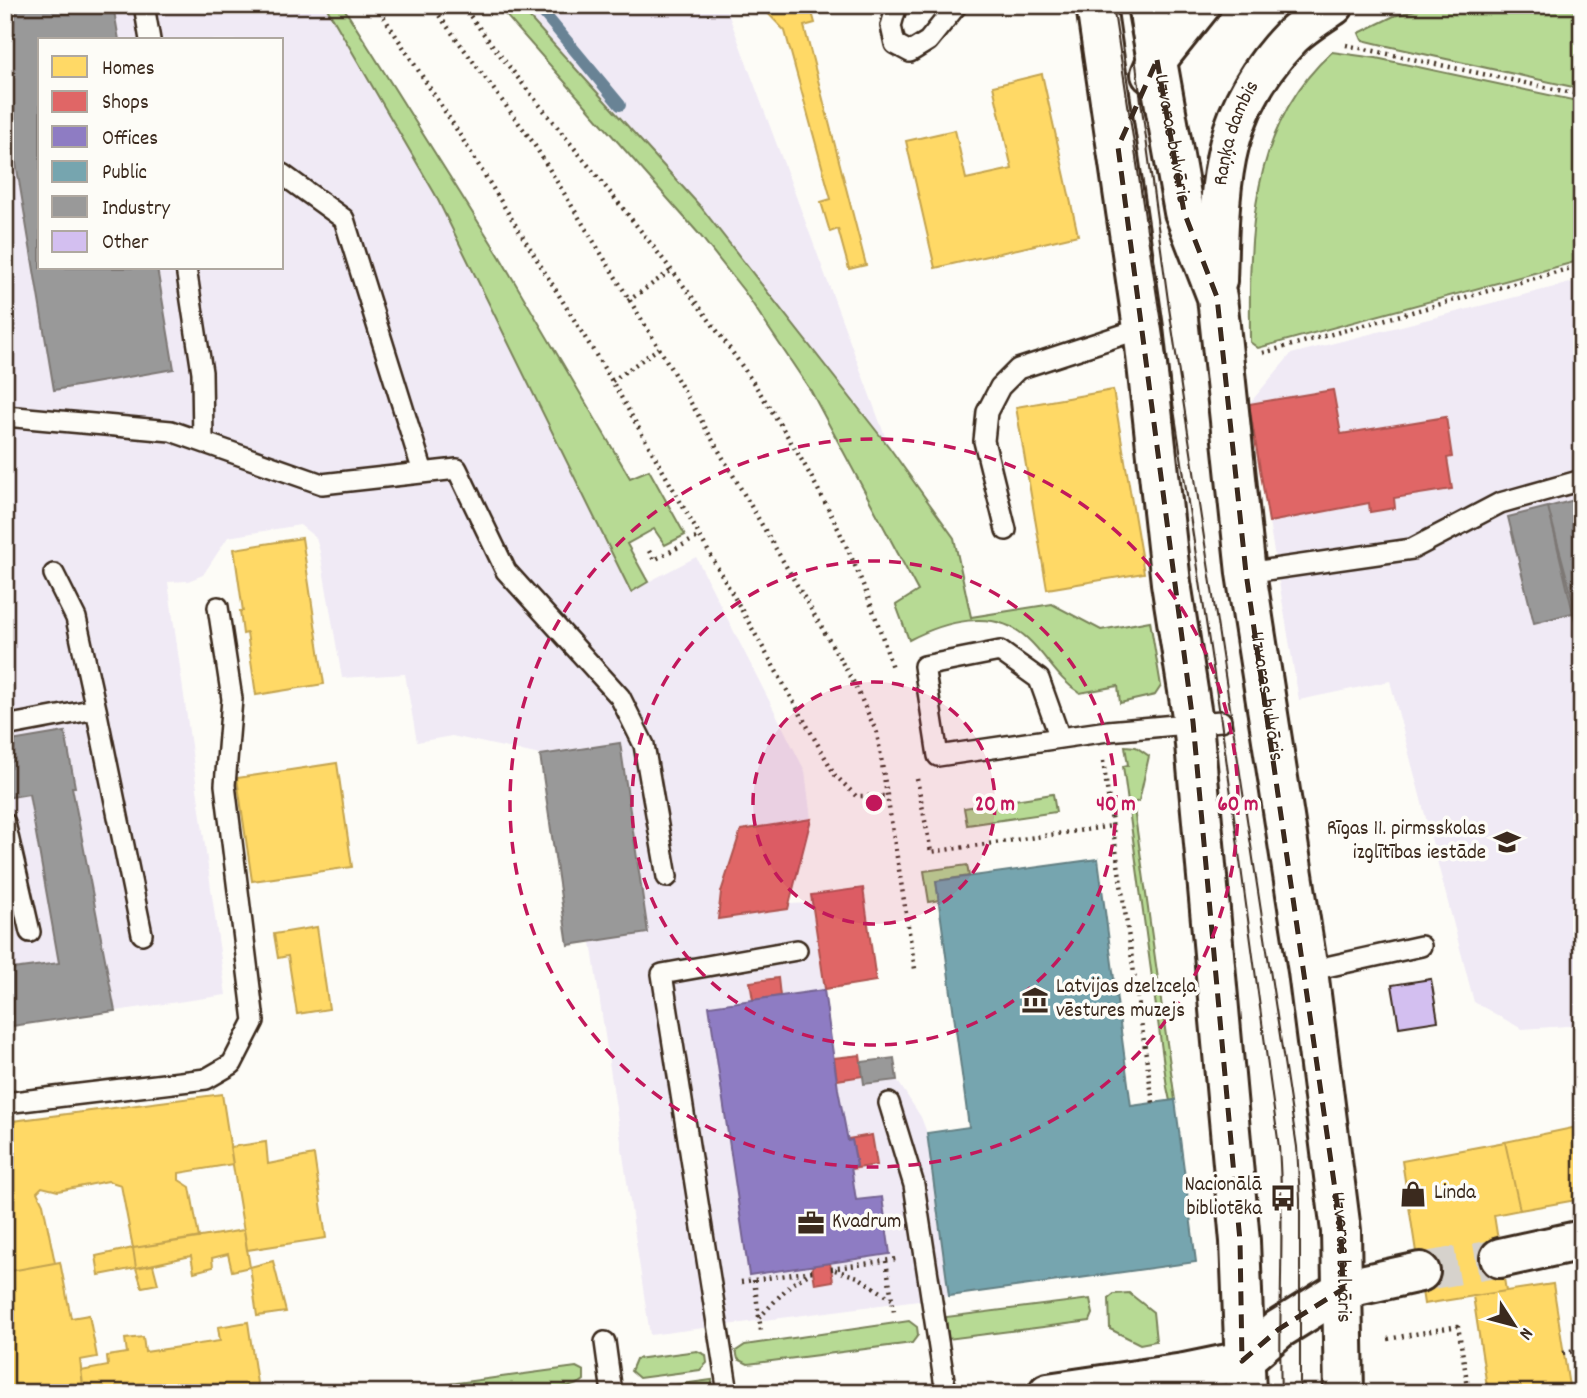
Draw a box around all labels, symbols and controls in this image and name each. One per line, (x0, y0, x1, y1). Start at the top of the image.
legend (38, 38, 284, 270)
text: Homes (102, 55, 155, 85)
street label: Uzvaras bulvāris (1145, 72, 1197, 206)
street label: Raņķa dambis (1207, 75, 1268, 187)
text: Shops (102, 89, 149, 119)
text: Offices (102, 125, 158, 155)
text: Public (102, 159, 147, 189)
text: Industry (102, 195, 170, 225)
text: Other (102, 229, 149, 259)
street label: Uzvaras bulvāris (1240, 630, 1290, 764)
centre of rings (862, 791, 886, 815)
text: 20 m (975, 791, 1015, 821)
text: 40 m (1096, 791, 1136, 821)
text: 60 m (1218, 791, 1258, 821)
place label: Rīgas 11. pirmsskolas izglītības iestāde (1327, 815, 1486, 869)
school or university icon: Rīgas 11. pirmsskolas izglītības iestāde (1492, 827, 1522, 857)
place label: Latvijas dzelzceļa vēstures muzejs (1056, 973, 1198, 1027)
museum icon: Latvijas dzelzceļa vēstures muzejs (1020, 985, 1050, 1015)
place label: Nacionālā bibliotēka (1184, 1171, 1263, 1225)
shop icon: Linda (1398, 1179, 1428, 1209)
place label: Linda (1434, 1179, 1477, 1209)
bus stop icon: Nacionālā bibliotēka (1268, 1183, 1298, 1213)
street label: Uzvaras bulvāris (1321, 1190, 1358, 1323)
office icon: Kvadrum (796, 1208, 826, 1238)
place label: Kvadrum (832, 1208, 901, 1238)
north arrow (1478, 1290, 1548, 1360)
text: N (1511, 1321, 1539, 1345)

